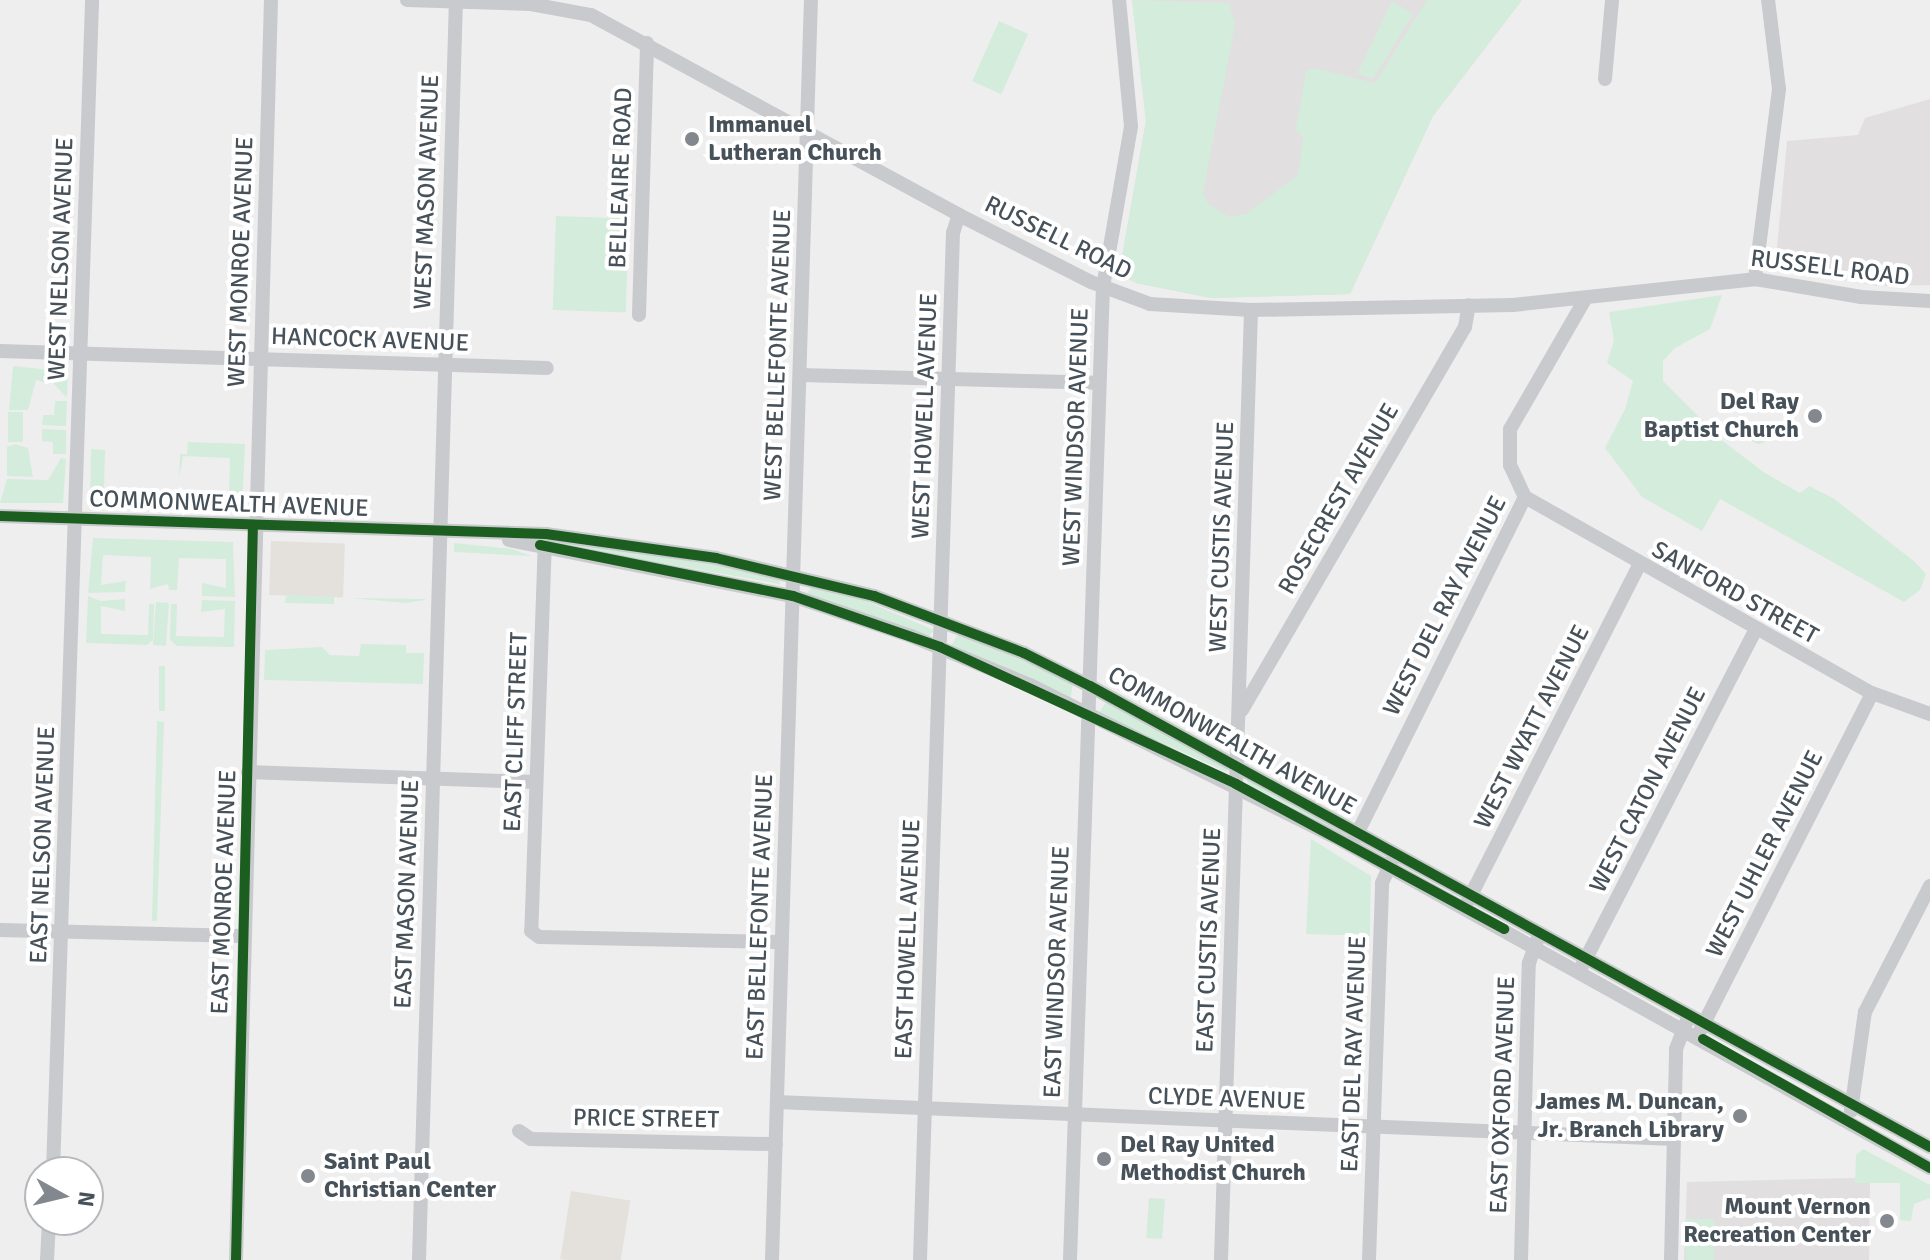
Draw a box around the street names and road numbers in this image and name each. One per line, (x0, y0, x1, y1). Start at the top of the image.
street label: WEST MASON AVENUE (409, 74, 445, 310)
street label: BELLEAIRE ROAD (603, 87, 639, 269)
street label: WEST MONROE AVENUE (222, 136, 260, 388)
street label: WEST NELSON AVENUE (42, 137, 80, 381)
street label: RUSSELL ROAD (980, 190, 1136, 286)
street label: WEST BELLEFONTE AVENUE (759, 209, 797, 501)
street label: RUSSELL ROAD (1749, 244, 1911, 292)
street label: WEST HOWELL AVENUE (906, 292, 944, 540)
street label: WEST WINDSOR AVENUE (1057, 307, 1095, 567)
street label: HANCOCK AVENUE (270, 322, 470, 358)
street label: ROSECREST AVENUE (1273, 398, 1405, 600)
street label: WEST CUSTIS AVENUE (1204, 421, 1240, 653)
street label: COMMONWEALTH AVENUE (89, 485, 369, 523)
street label: WEST DEL RAY AVENUE (1377, 491, 1513, 721)
street label: SANFORD STREET (1647, 535, 1823, 651)
street label: WEST WYATT AVENUE (1468, 620, 1596, 834)
street label: EAST CLIFF STREET (498, 632, 534, 832)
street label: COMMONWEALTH AVENUE (1103, 661, 1361, 821)
street label: WEST CATON AVENUE (1584, 682, 1712, 898)
street label: EAST NELSON AVENUE (24, 726, 62, 964)
street label: WEST UHLER AVENUE (1700, 746, 1830, 962)
street label: EAST MONROE AVENUE (205, 769, 243, 1015)
street label: EAST BELLEFONTE AVENUE (741, 773, 779, 1061)
street label: EAST MASON AVENUE (389, 779, 425, 1009)
street label: EAST HOWELL AVENUE (889, 818, 927, 1060)
street label: EAST CUSTIS AVENUE (1191, 827, 1227, 1053)
street label: EAST WINDSOR AVENUE (1038, 845, 1076, 1099)
street label: EAST DEL RAY AVENUE (1335, 935, 1373, 1173)
street label: EAST OXFORD AVENUE (1484, 976, 1522, 1214)
street label: CLYDE AVENUE (1148, 1082, 1306, 1116)
street label: PRICE STREET (573, 1103, 719, 1135)

